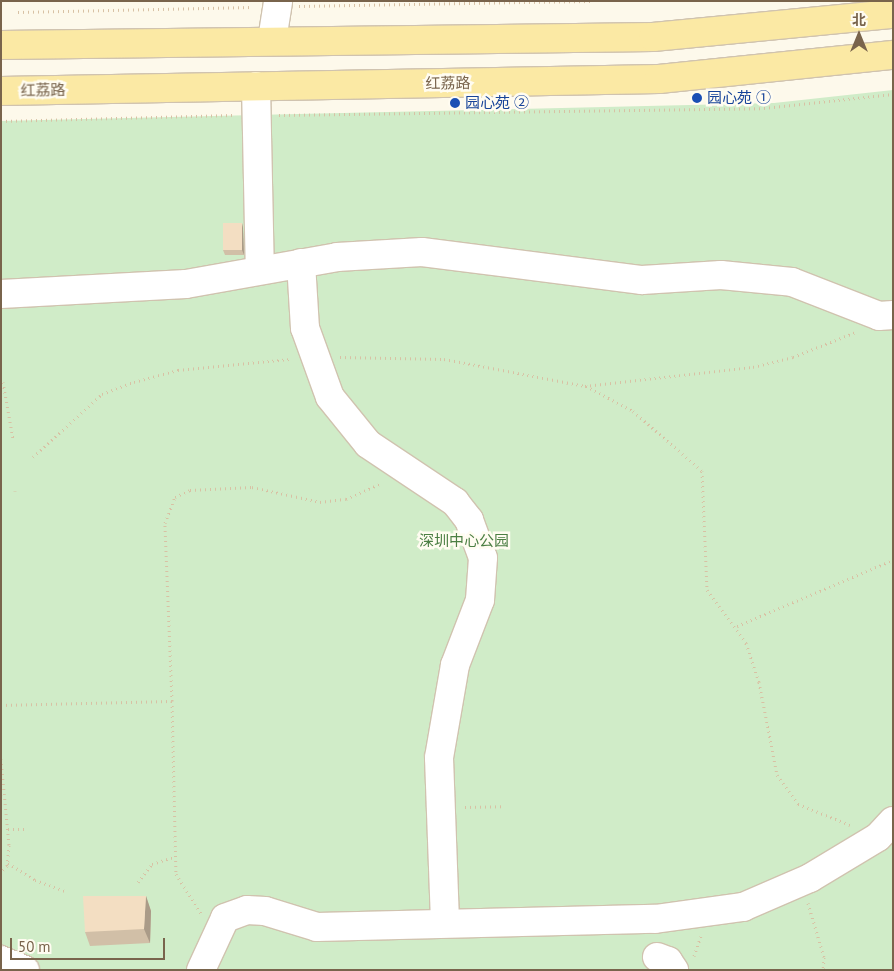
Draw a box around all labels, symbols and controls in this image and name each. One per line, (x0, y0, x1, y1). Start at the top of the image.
north arrow (834, 10, 884, 60)
text: 北 (852, 11, 866, 29)
street label: 红荔路 (425, 74, 471, 92)
street label: 红荔路 (20, 81, 66, 99)
place label: 园心苑 ① (707, 89, 771, 107)
marker: 园心苑 ① (691, 92, 703, 104)
place label: 园心苑 ② (465, 94, 529, 112)
marker: 园心苑 ② (449, 97, 461, 109)
park label: 深圳中心公园 (419, 532, 509, 550)
scale bar (12, 928, 168, 960)
text: 50 m (18, 937, 51, 956)

